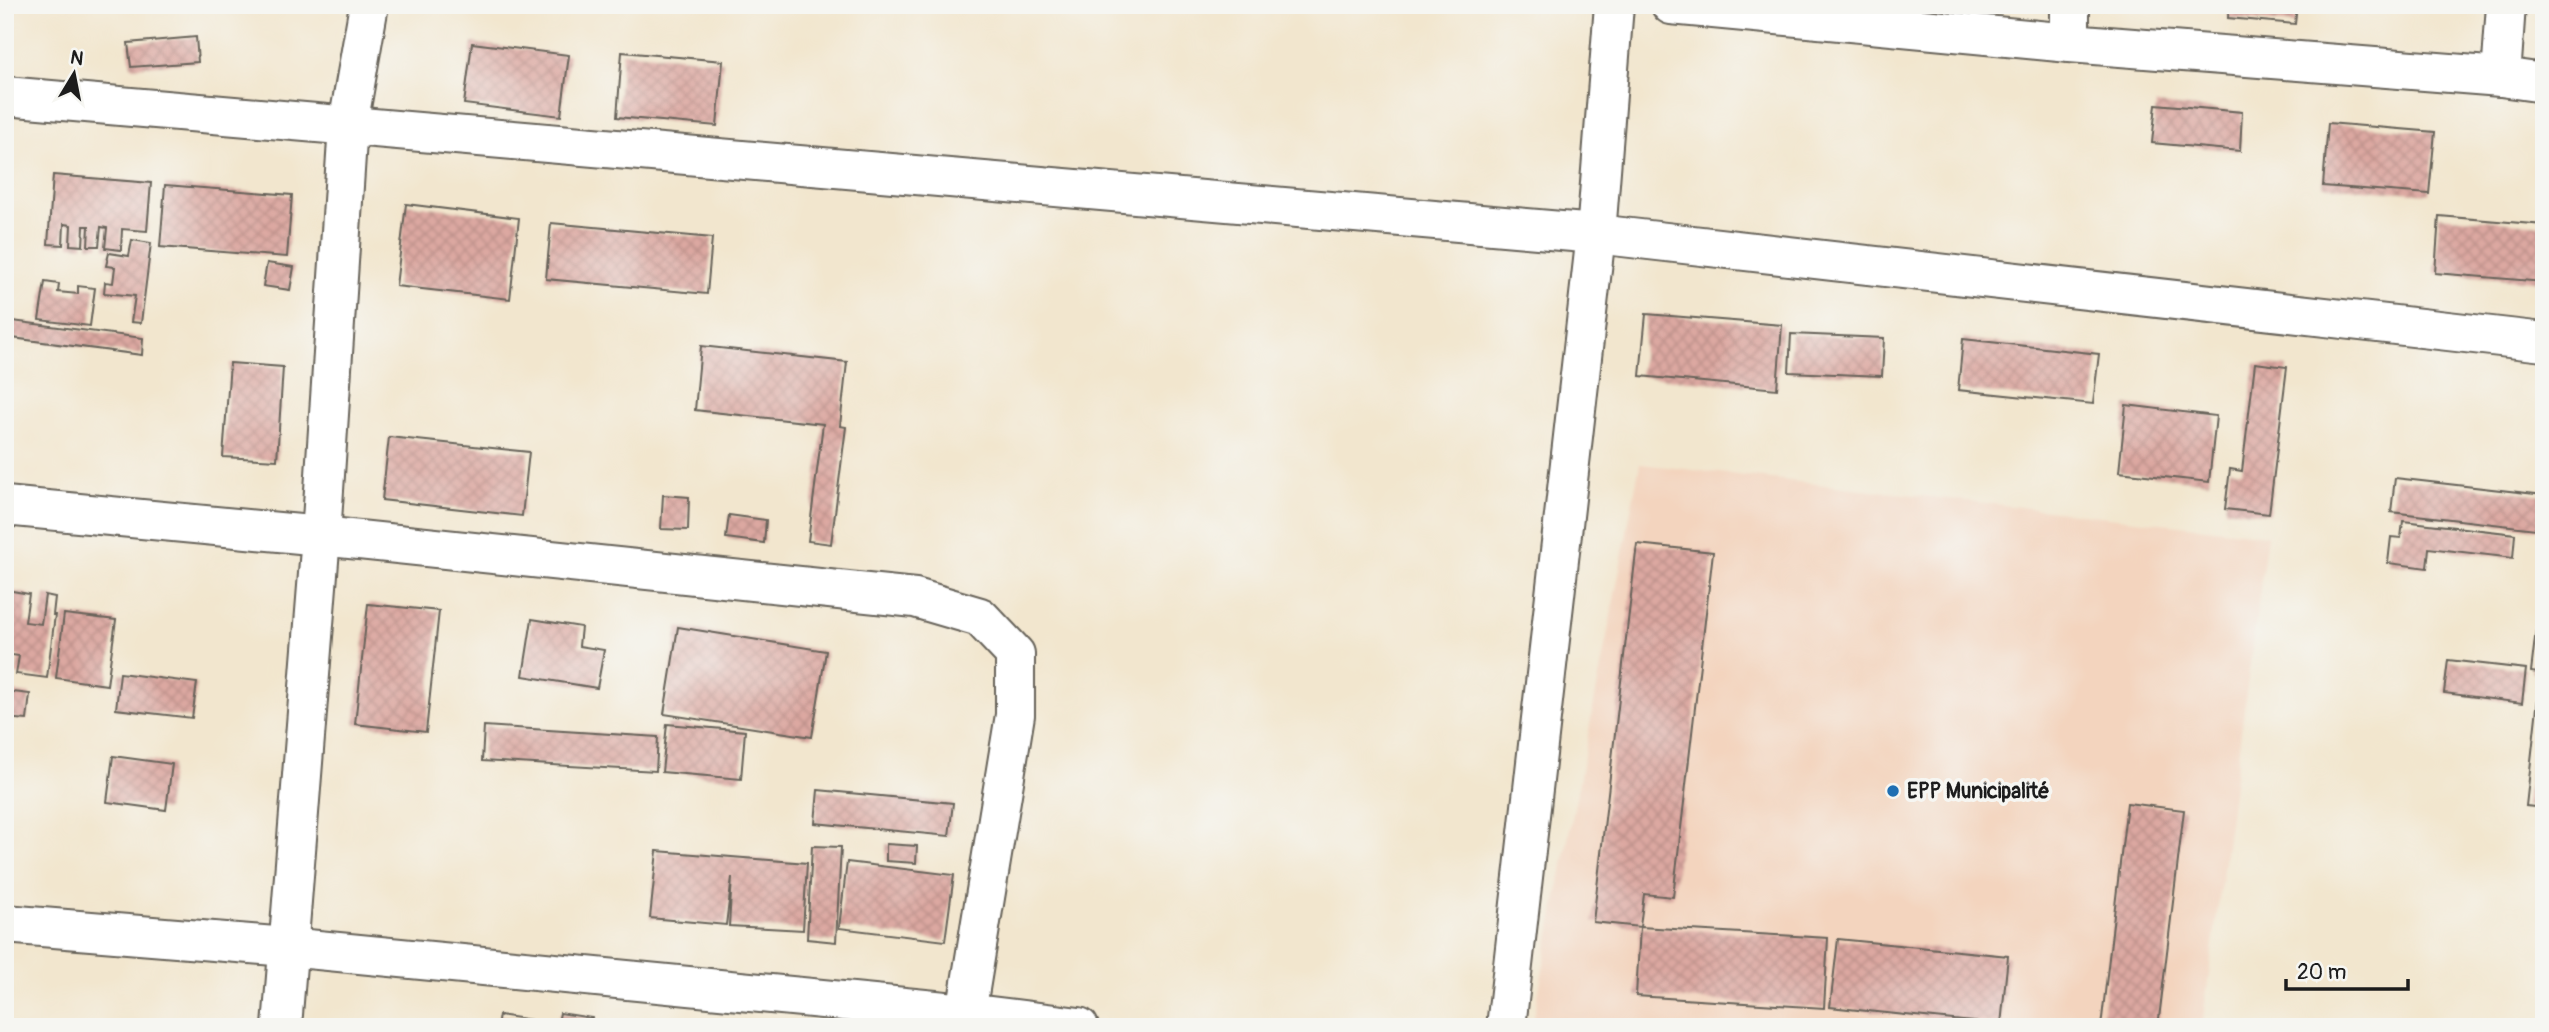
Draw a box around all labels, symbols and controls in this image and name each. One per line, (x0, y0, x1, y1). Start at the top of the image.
north arrow (38, 38, 108, 108)
text: N (68, 45, 85, 71)
place label: EPP Municipalité (1907, 778, 2049, 805)
marker: EPP Municipalité (1885, 783, 1901, 799)
scale bar (2286, 948, 2409, 992)
text: 20 m (2297, 959, 2346, 986)

